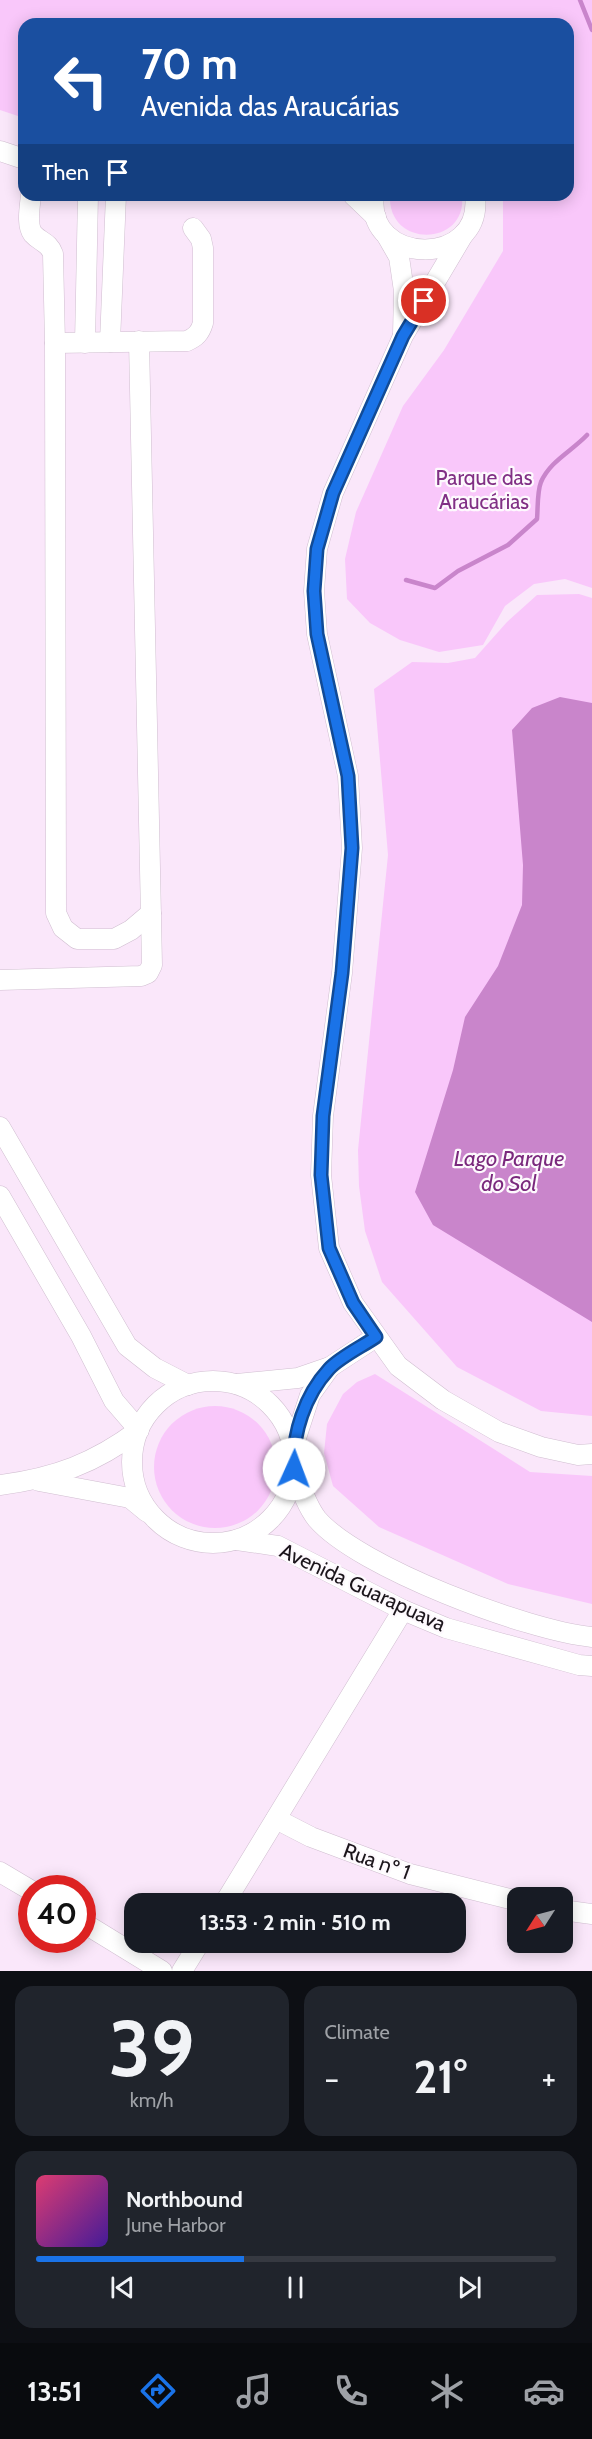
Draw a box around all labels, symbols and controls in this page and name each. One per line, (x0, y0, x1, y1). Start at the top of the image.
text: 70 m (141, 38, 238, 90)
icon: left (42, 42, 120, 120)
text: Avenida das Araucárias (141, 90, 399, 123)
icon: arrive (101, 156, 134, 189)
text: Then (42, 159, 89, 186)
pin (398, 275, 449, 326)
icon: arrive (407, 284, 440, 317)
park label: Parque das Araucárias (436, 465, 533, 514)
water label: Lago Parque do Sol (454, 1145, 564, 1197)
position arrow (262, 1437, 326, 1501)
street label: Avenida Guarapuava (276, 1538, 450, 1636)
street label: Rua nº 1 (340, 1837, 414, 1885)
speed limit sign: 40 (18, 1875, 96, 1953)
north arrow (507, 1887, 573, 1953)
map controls (507, 1887, 573, 1953)
text: 13:53 · 2 min · 510 m (199, 1909, 391, 1936)
text: 39 (109, 2001, 195, 2096)
text: Climate (325, 2020, 390, 2044)
text: 21° (414, 2050, 467, 2104)
text: − (325, 2058, 339, 2098)
text: + (541, 2058, 556, 2098)
text: km/h (130, 2088, 174, 2112)
text: Northbound (126, 2186, 243, 2213)
text: June Harbor (126, 2213, 226, 2237)
icon: previous (106, 2271, 139, 2304)
icon: pause (279, 2271, 312, 2304)
icon: next (453, 2271, 486, 2304)
icon: directions (137, 2370, 179, 2412)
icon: music (233, 2370, 275, 2412)
icon: phone (330, 2370, 372, 2412)
icon: climate (426, 2370, 468, 2412)
icon: car (523, 2370, 565, 2412)
text: 13:51 (27, 2375, 82, 2408)

